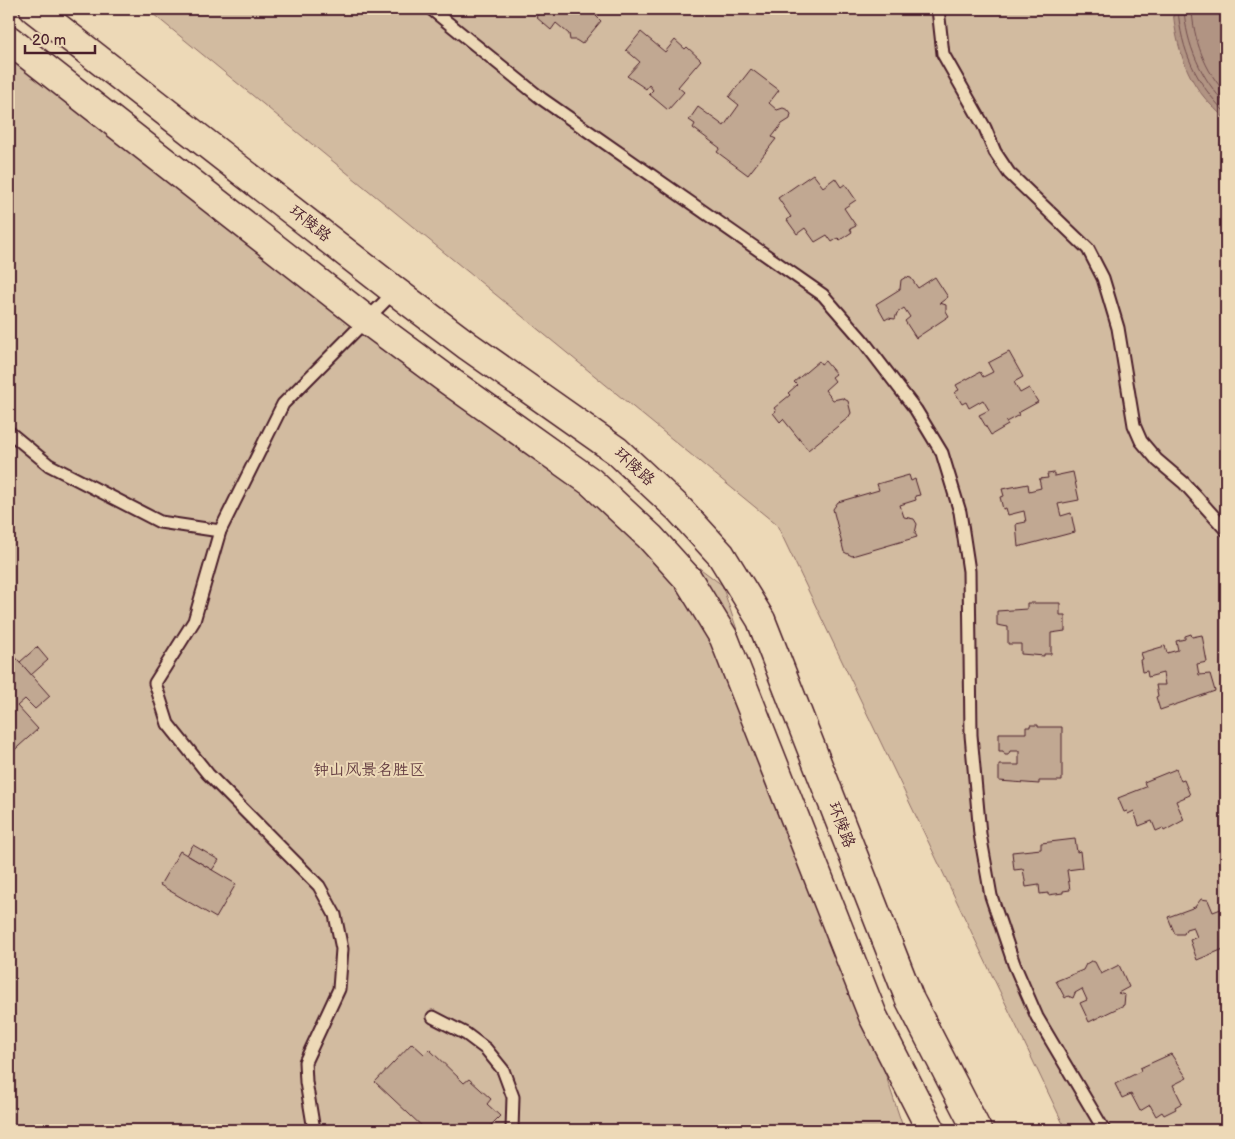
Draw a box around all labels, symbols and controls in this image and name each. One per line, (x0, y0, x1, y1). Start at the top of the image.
scale bar (25, 22, 95, 54)
text: 20 m (32, 31, 66, 50)
street label: 环陵路 (285, 202, 335, 246)
street label: 环陵路 (610, 444, 658, 490)
park label: 钟山风景名胜区 (313, 761, 425, 780)
street label: 环陵路 (824, 799, 858, 851)

